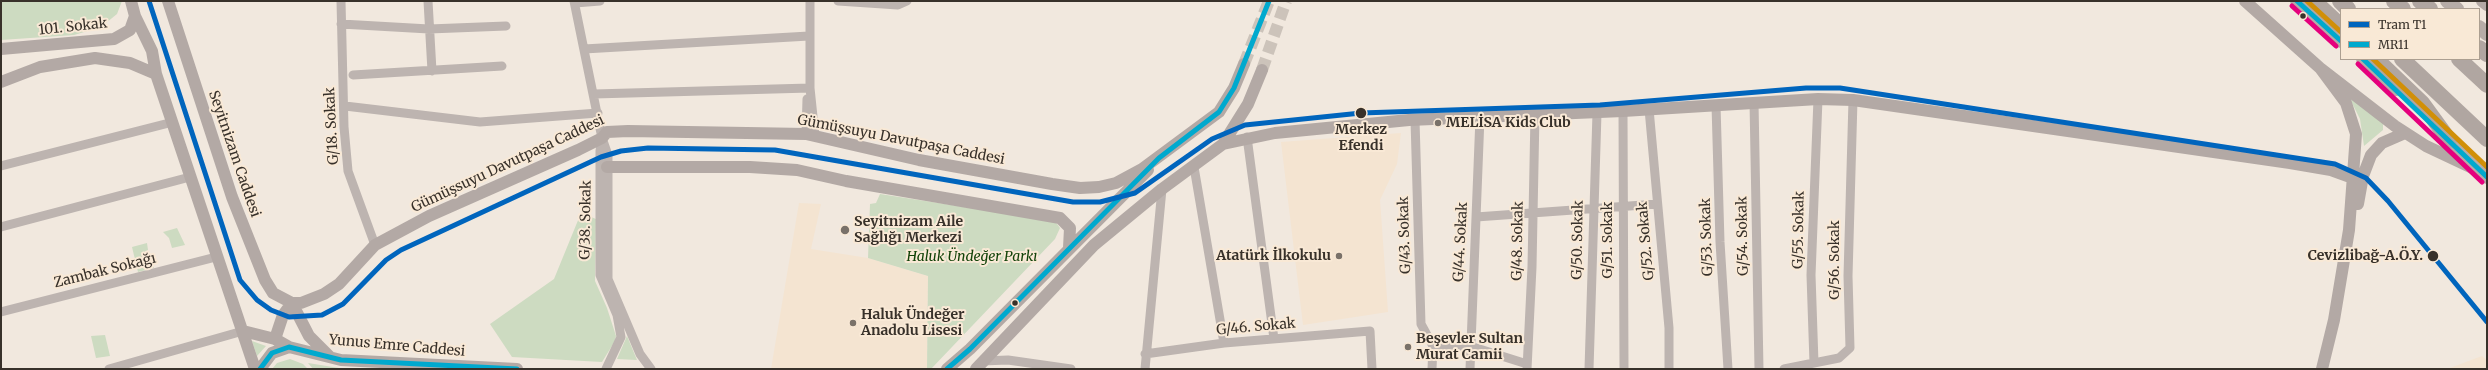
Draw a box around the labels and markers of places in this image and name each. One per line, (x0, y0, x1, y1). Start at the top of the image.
unlabelled marker (2298, 11, 2308, 21)
marker: Merkez Efendi (1354, 106, 1368, 120)
place label: MELİSA Kids Club (1446, 115, 1571, 131)
marker: MELİSA Kids Club (1433, 118, 1443, 128)
place label: Merkez Efendi (1335, 122, 1387, 154)
place label: Seyitnizam Aile Sağlığı Merkezi (854, 214, 963, 246)
marker: Seyitnizam Aile Sağlığı Merkezi (839, 224, 851, 236)
place label: Atatürk İlkokulu (1216, 248, 1331, 264)
place label: Cevizlibağ-A.Ö.Y. (2308, 248, 2423, 264)
marker: Cevizlibağ-A.Ö.Y. (2426, 249, 2440, 263)
marker: Atatürk İlkokulu (1334, 251, 1344, 261)
unlabelled marker (1010, 298, 1020, 308)
place label: Haluk Ündeğer Anadolu Lisesi (861, 307, 965, 340)
marker: Haluk Ündeğer Anadolu Lisesi (848, 318, 858, 328)
place label: Beşevler Sultan Murat Camii (1416, 331, 1523, 364)
marker: Beşevler Sultan Murat Camii (1403, 342, 1413, 352)

